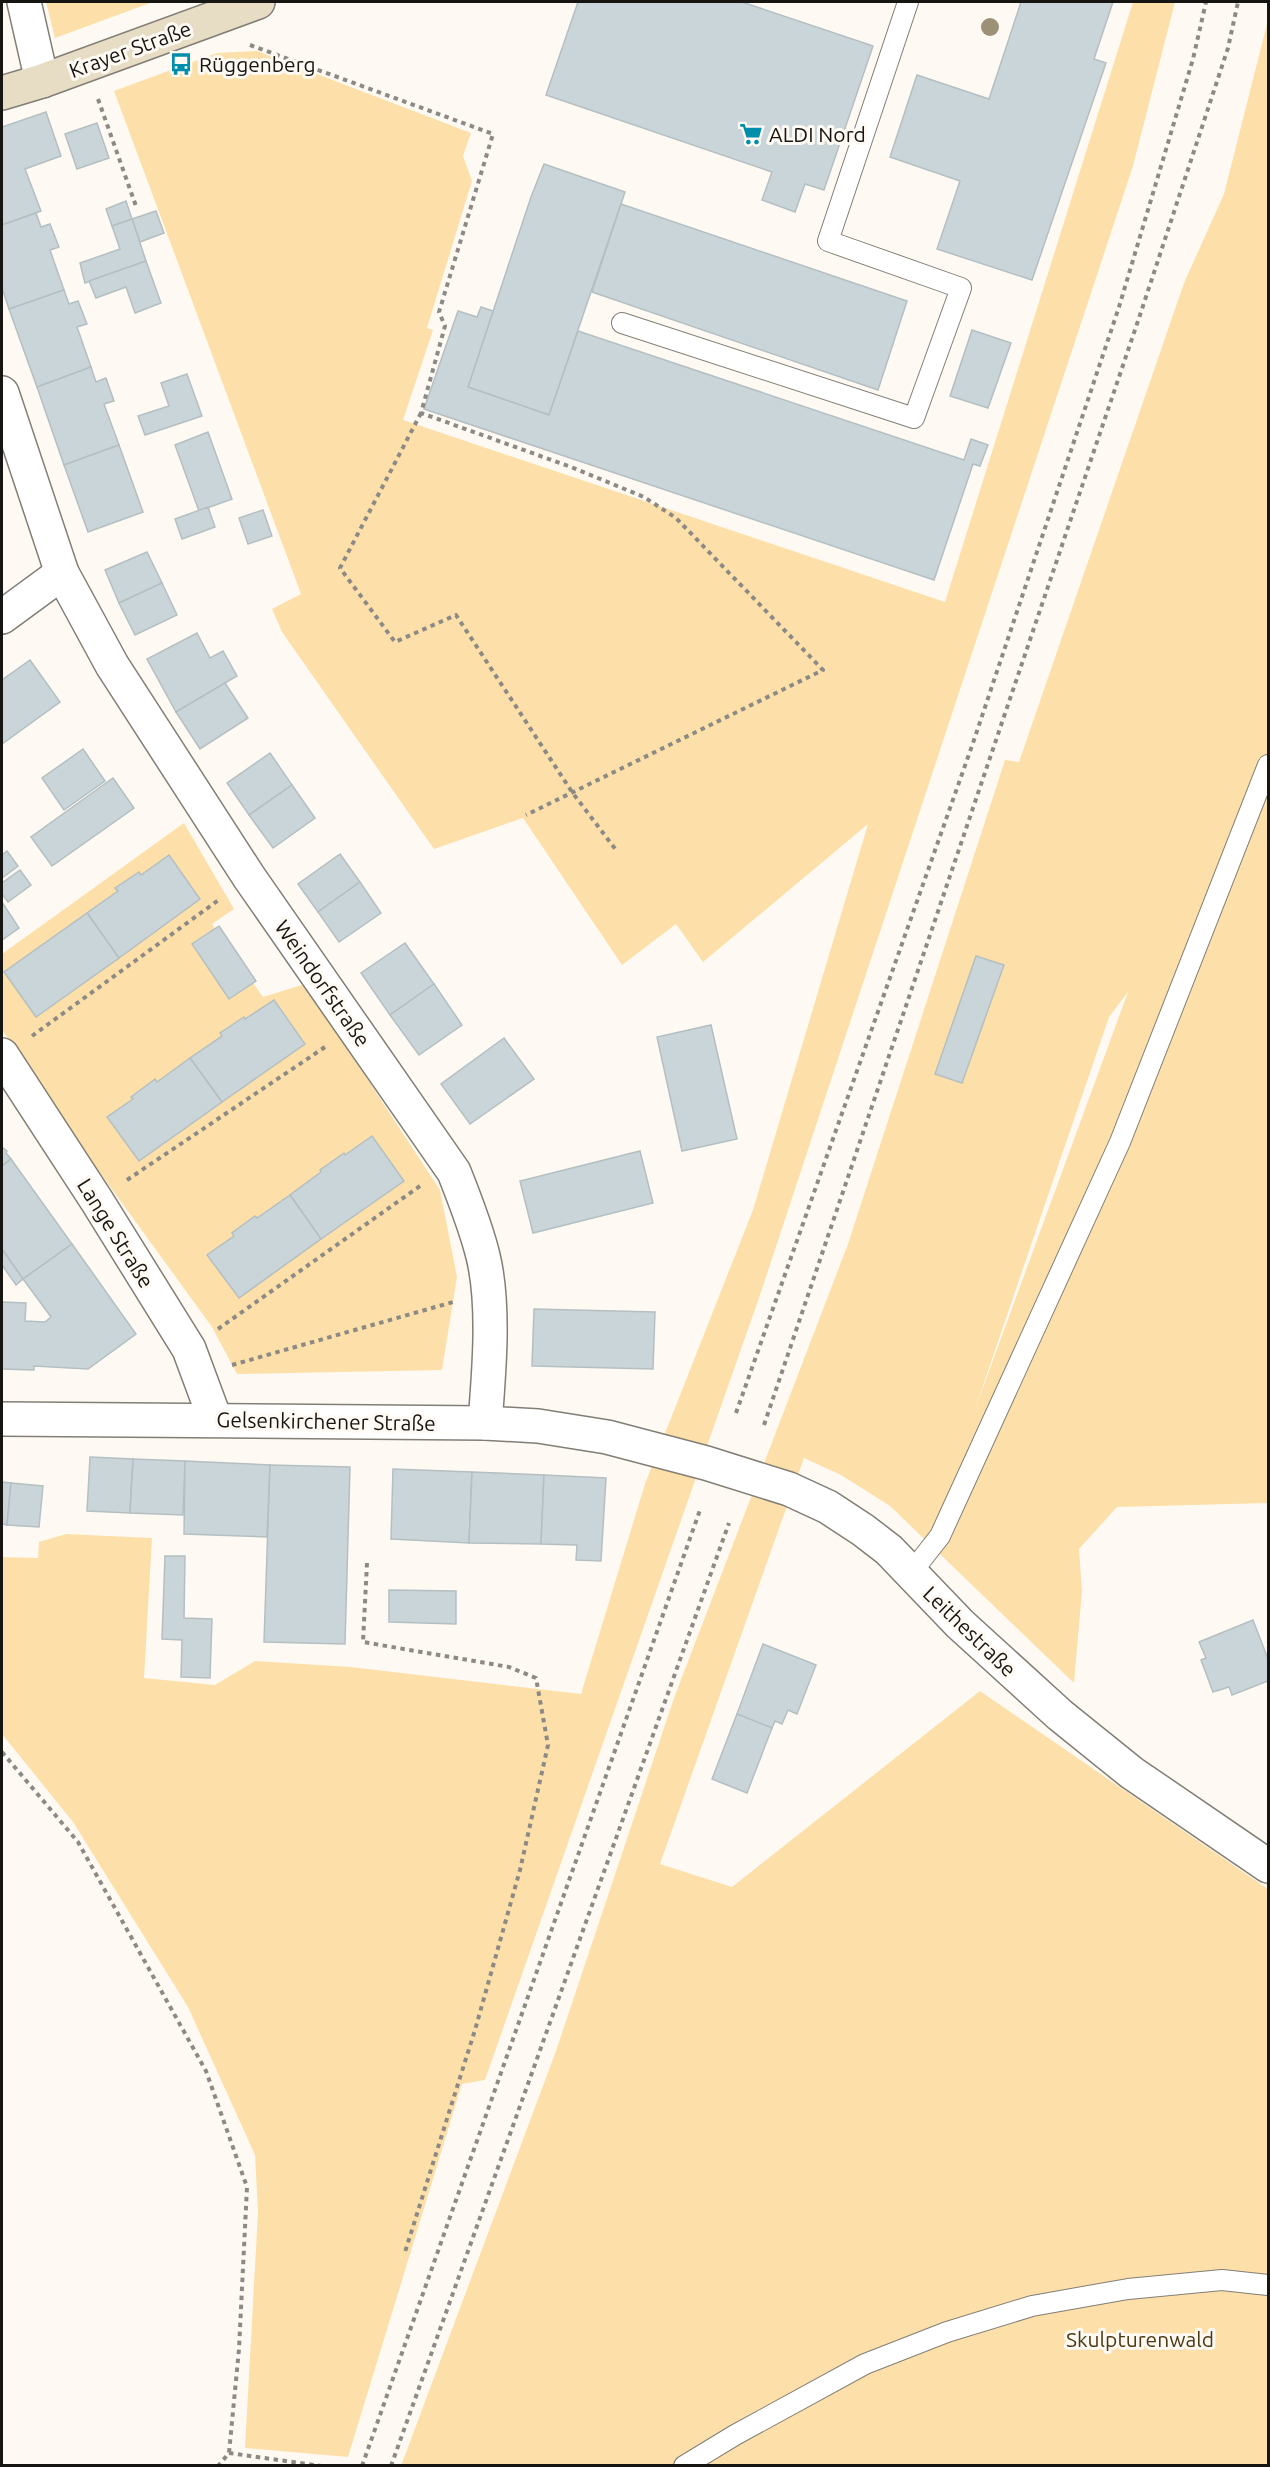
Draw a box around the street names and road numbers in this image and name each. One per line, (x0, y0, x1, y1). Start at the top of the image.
street label: Krayer Straße (66, 16, 194, 82)
street label: Weindorfstraße (271, 915, 375, 1051)
street label: Lange Straße (73, 1174, 159, 1292)
street label: Gelsenkirchener Straße (216, 1407, 436, 1435)
street label: Leithestraße (919, 1581, 1021, 1681)

